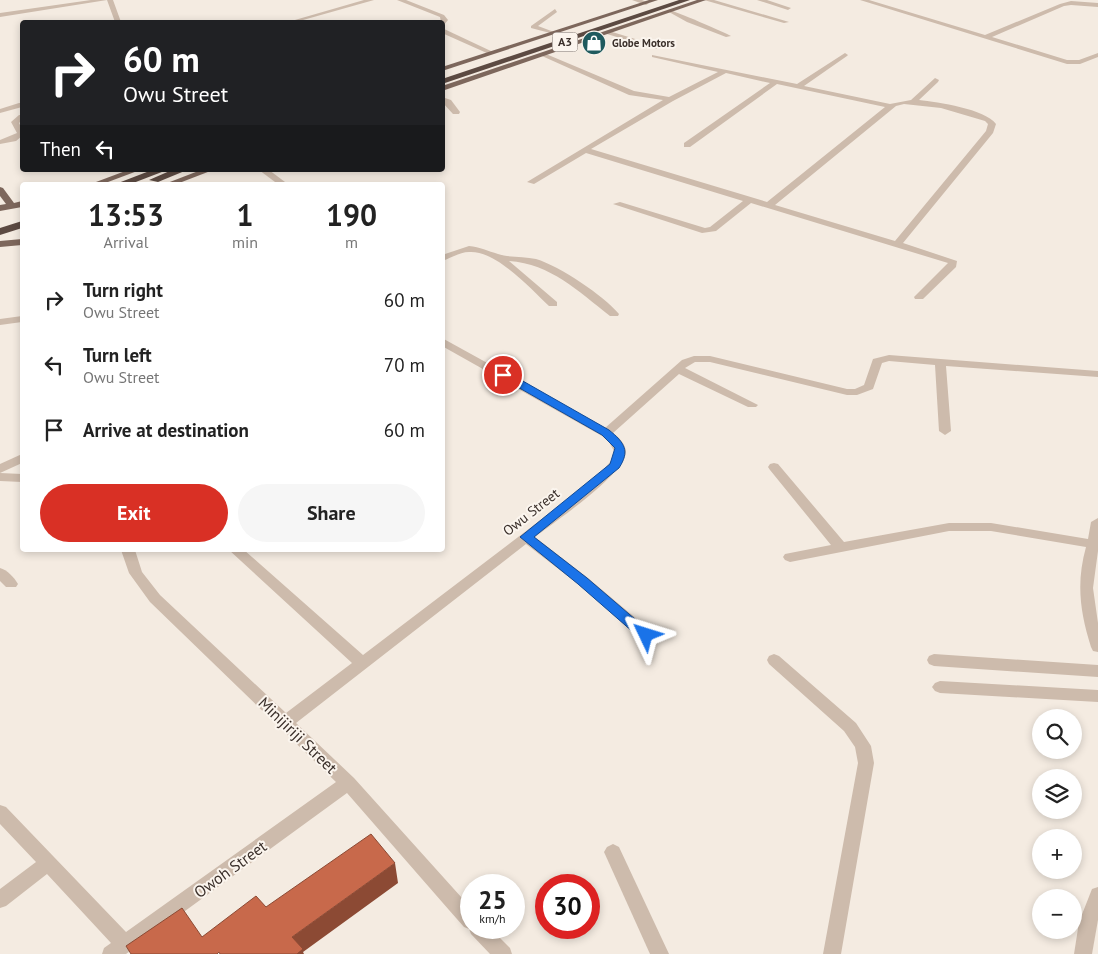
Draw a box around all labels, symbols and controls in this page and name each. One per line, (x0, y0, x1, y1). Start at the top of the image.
shop icon: Globe Motors (581, 30, 607, 56)
road number: A3 (552, 32, 578, 52)
text: 60 m (123, 36, 200, 82)
place label: Globe Motors (612, 36, 675, 50)
icon: right (40, 40, 105, 105)
text: Owu Street (123, 80, 228, 108)
icon: left (91, 135, 119, 163)
text: Then (40, 137, 81, 161)
text: 13:53 (88, 195, 164, 234)
text: 1 (237, 195, 254, 234)
text: 190 (326, 195, 377, 234)
text: Arrival (104, 232, 148, 252)
text: min (232, 232, 258, 252)
text: m (345, 232, 358, 252)
text: Turn right (83, 278, 163, 302)
icon: right (40, 286, 68, 314)
text: 60 m (384, 288, 425, 312)
text: Owu Street (83, 302, 159, 322)
text: Turn left (83, 343, 152, 367)
icon: left (40, 351, 68, 379)
text: 70 m (384, 353, 425, 377)
pin (482, 354, 524, 396)
icon: arrive (489, 361, 517, 389)
text: Owu Street (83, 367, 159, 387)
icon: arrive (40, 416, 68, 444)
text: Arrive at destination (83, 418, 249, 442)
text: 60 m (384, 418, 425, 442)
button: Exit (40, 484, 228, 542)
button: Share (238, 484, 425, 542)
street label: Owu Street (499, 484, 563, 540)
position arrow (619, 608, 671, 660)
street label: Minijiriji Street (254, 692, 342, 778)
map controls (1032, 709, 1082, 939)
button: search (1032, 709, 1082, 759)
button: layers (1032, 769, 1082, 819)
button: + (1032, 829, 1082, 879)
street label: Owoh Street (190, 836, 271, 902)
speed limit sign: 30 (535, 874, 600, 939)
text: 25 (478, 884, 507, 916)
button: − (1032, 889, 1082, 939)
text: km/h (479, 911, 506, 926)

